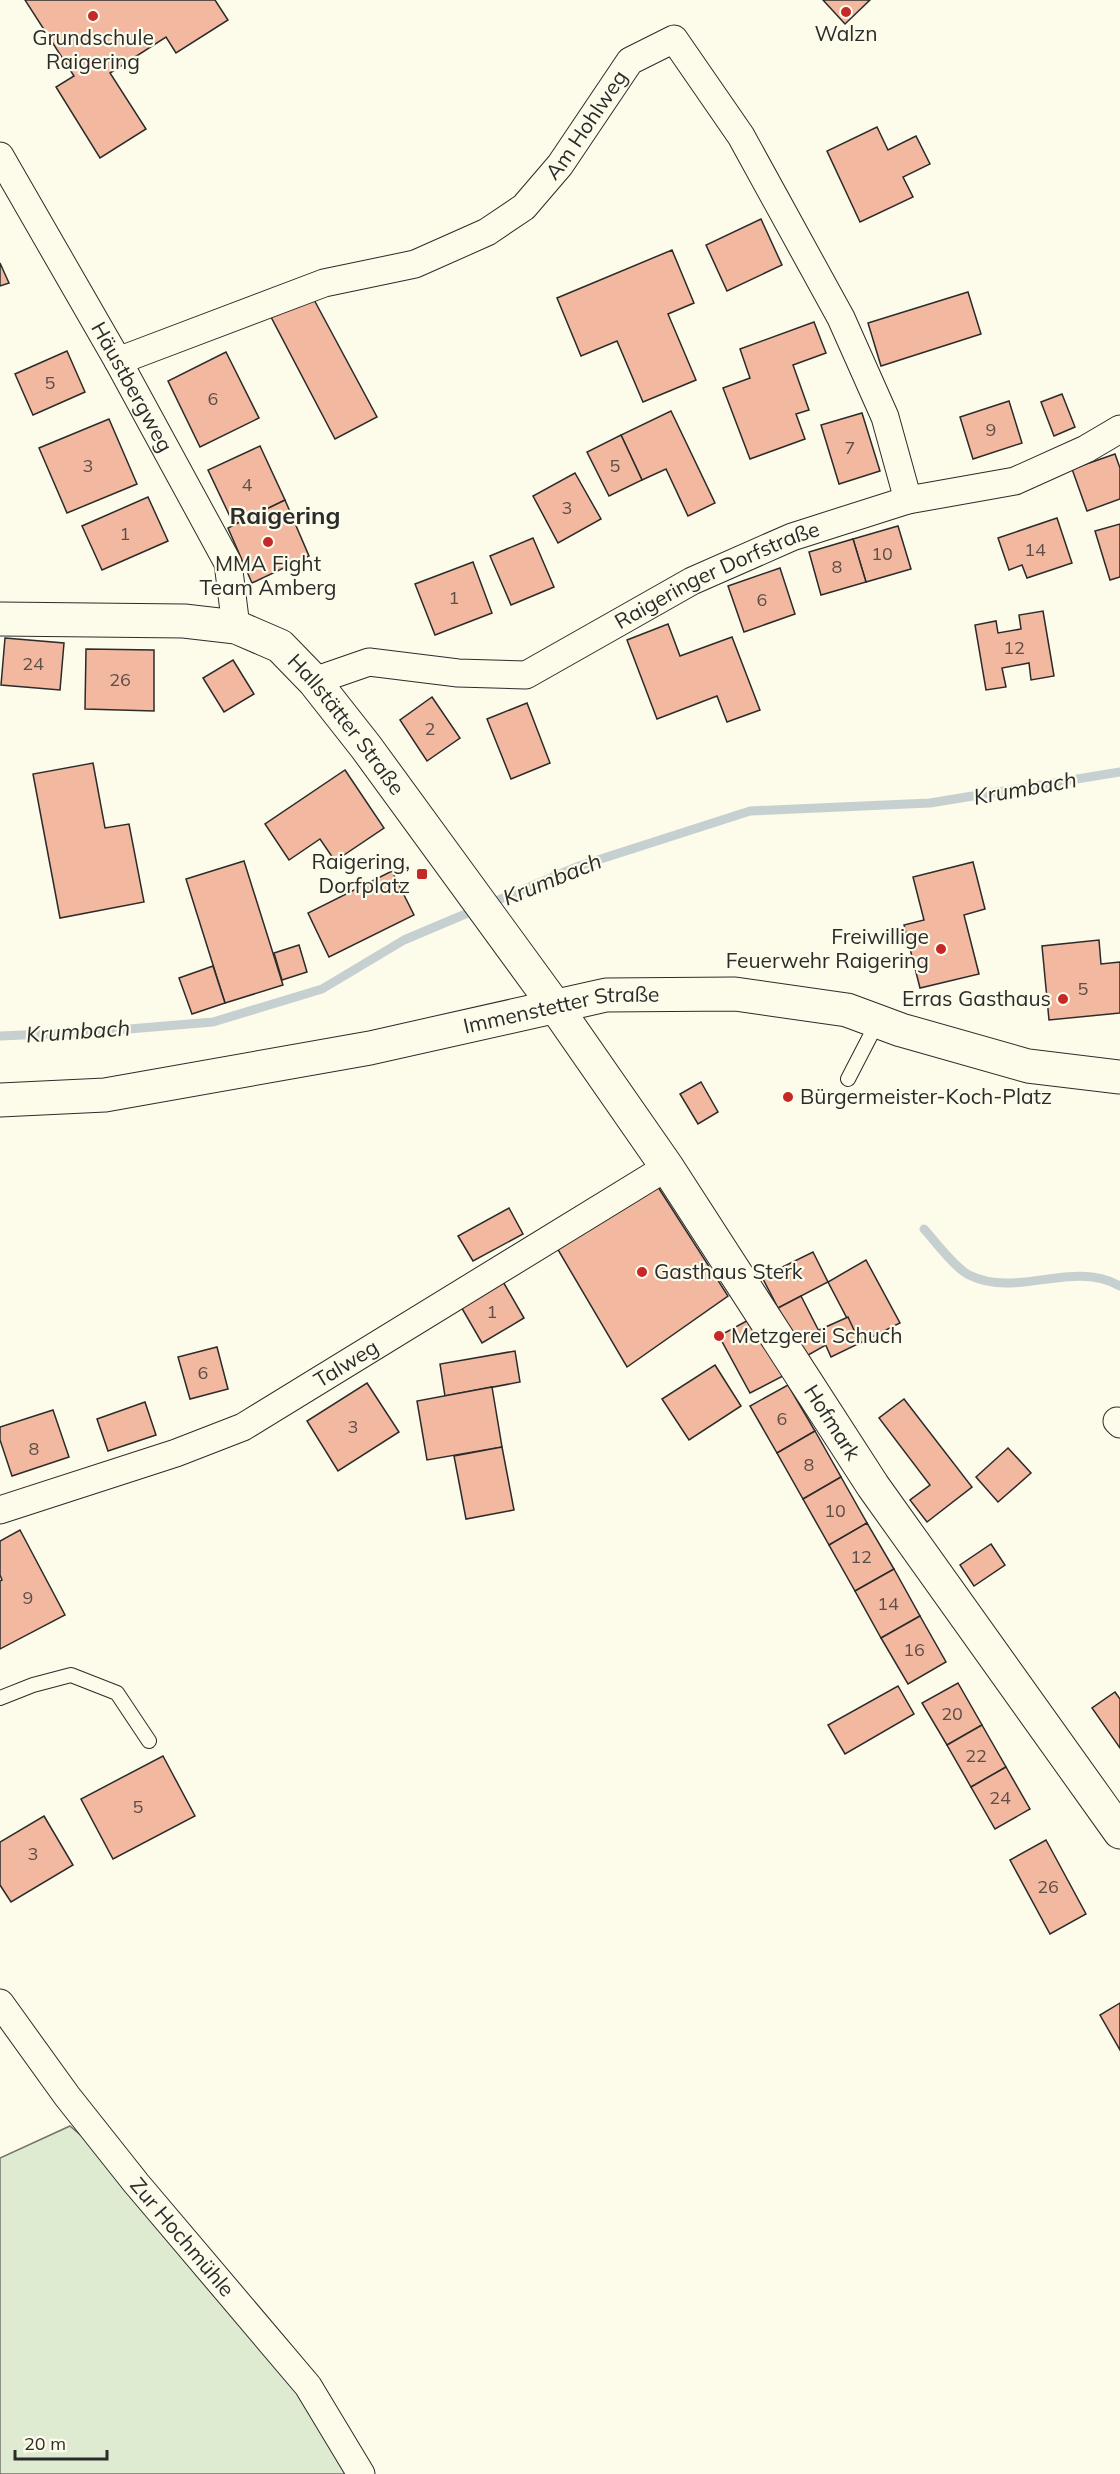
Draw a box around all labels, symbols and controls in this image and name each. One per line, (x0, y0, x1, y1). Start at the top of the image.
marker: Walzn (839, 5, 853, 19)
marker: Grundschule Raigering (86, 9, 100, 23)
place label: Walzn (815, 20, 877, 46)
place label: Grundschule Raigering (32, 24, 154, 74)
street label: Am Hohlweg (539, 65, 632, 185)
street label: Häustbergweg (86, 317, 179, 456)
house number: 5 (45, 371, 56, 394)
house number: 6 (208, 387, 218, 410)
house number: 9 (986, 418, 996, 441)
house number: 7 (845, 436, 855, 459)
house number: 3 (83, 454, 93, 477)
house number: 5 (610, 454, 621, 477)
house number: 4 (242, 473, 253, 496)
house number: 3 (562, 496, 572, 519)
district label: Raigering (229, 500, 341, 530)
street label: Raigeringer Dorfstraße (610, 515, 822, 634)
house number: 1 (120, 522, 130, 545)
marker: MMA Fight Team Amberg (261, 535, 275, 549)
house number: 14 (1024, 538, 1046, 561)
house number: 10 (871, 542, 893, 565)
place label: MMA Fight Team Amberg (199, 550, 337, 600)
house number: 8 (832, 555, 842, 578)
house number: 1 (449, 586, 459, 609)
house number: 6 (757, 588, 767, 611)
house number: 12 (1003, 636, 1025, 659)
street label: Hallstätter Straße (283, 648, 411, 800)
house number: 24 (22, 652, 44, 675)
house number: 26 (109, 668, 131, 691)
house number: 2 (425, 717, 435, 740)
water label: Krumbach (971, 765, 1079, 811)
water label: Krumbach (498, 847, 606, 911)
place label: Raigering, Dorfplatz (311, 848, 410, 898)
marker: Raigering, Dorfplatz (415, 867, 429, 881)
place label: Freiwillige Feuerwehr Raigering (726, 923, 929, 973)
marker: Freiwillige Feuerwehr Raigering (934, 942, 948, 956)
house number: 5 (1078, 977, 1089, 1000)
street label: Immenstetter Straße (461, 981, 660, 1039)
place label: Erras Gasthaus (902, 985, 1051, 1011)
marker: Erras Gasthaus (1056, 992, 1070, 1006)
water label: Krumbach (25, 1013, 131, 1049)
place label: Bürgermeister-Koch-Platz (800, 1083, 1052, 1109)
marker: Bürgermeister-Koch-Platz (781, 1090, 795, 1104)
place label: Gasthaus Sterk (654, 1258, 803, 1284)
marker: Gasthaus Sterk (635, 1265, 649, 1279)
house number: 1 (487, 1300, 497, 1323)
place label: Metzgerei Schuch (731, 1322, 903, 1348)
marker: Metzgerei Schuch (712, 1329, 726, 1343)
street label: Talweg (309, 1333, 383, 1392)
house number: 6 (198, 1361, 208, 1384)
street label: Hofmark (799, 1379, 867, 1465)
house number: 6 (777, 1407, 787, 1430)
house number: 3 (348, 1415, 358, 1438)
house number: 8 (29, 1437, 39, 1460)
house number: 8 (804, 1453, 814, 1476)
house number: 10 (824, 1499, 846, 1522)
house number: 12 (850, 1545, 872, 1568)
house number: 9 (23, 1586, 33, 1609)
house number: 14 (877, 1592, 899, 1615)
house number: 16 (903, 1638, 925, 1661)
house number: 20 (941, 1702, 963, 1725)
house number: 22 (965, 1744, 987, 1767)
house number: 24 (989, 1786, 1011, 1809)
house number: 5 (133, 1795, 144, 1818)
house number: 3 (28, 1842, 38, 1865)
house number: 26 (1037, 1875, 1059, 1898)
street label: Zur Hochmühle (125, 2172, 241, 2302)
scale bar (15, 2423, 106, 2461)
text: 20 m (24, 2432, 66, 2455)

